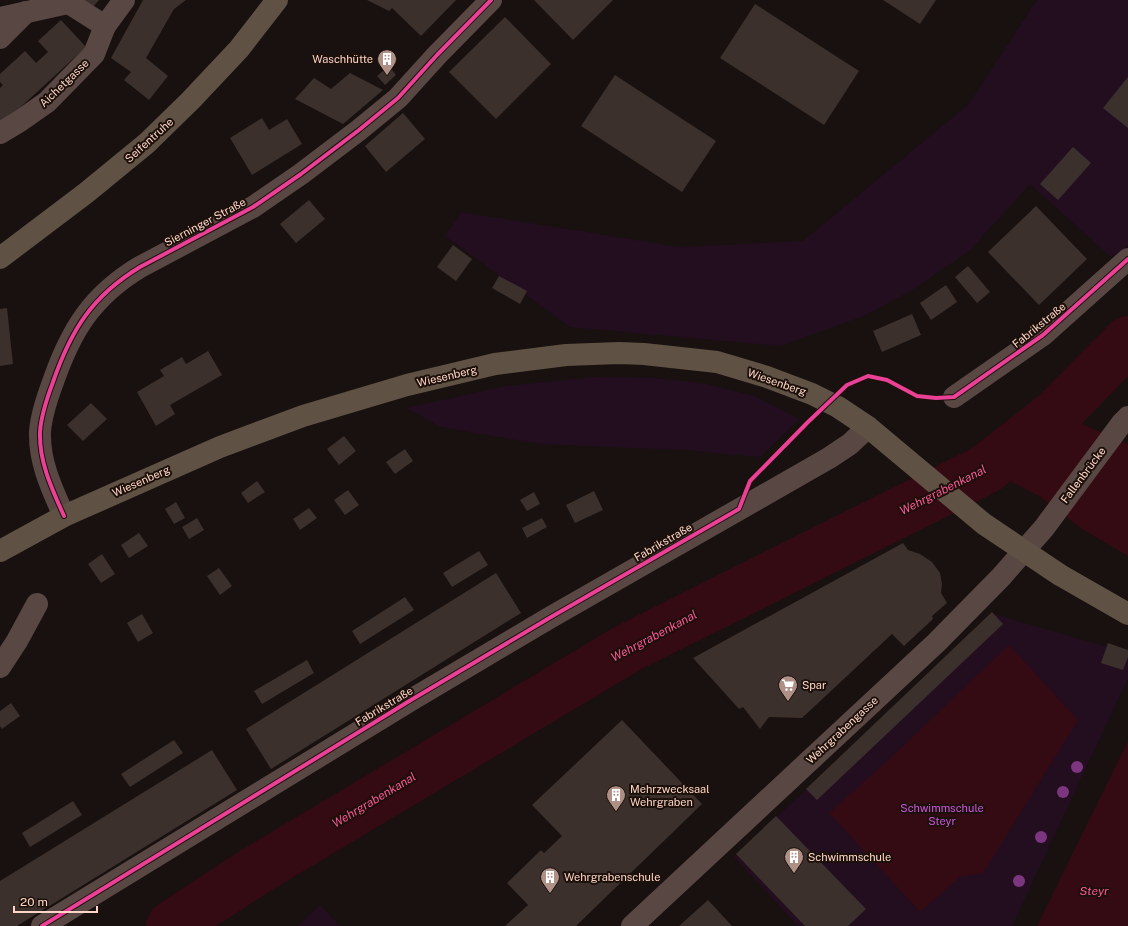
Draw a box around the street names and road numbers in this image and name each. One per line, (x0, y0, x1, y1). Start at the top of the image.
street label: Aichetgasse (37, 57, 91, 109)
street label: Seifentruhe (122, 115, 176, 165)
street label: Sierninger Straße (162, 195, 248, 249)
street label: Fabrikstraße (1010, 300, 1068, 350)
street label: Wiesenberg (416, 363, 478, 389)
street label: Wiesenberg (746, 366, 808, 398)
street label: Fallenbrücke (1058, 445, 1108, 505)
street label: Wiesenberg (111, 463, 172, 499)
street label: Fabrikstraße (632, 521, 694, 563)
street label: Fabrikstraße (353, 684, 415, 728)
street label: Wehrgrabengasse (804, 694, 880, 766)

